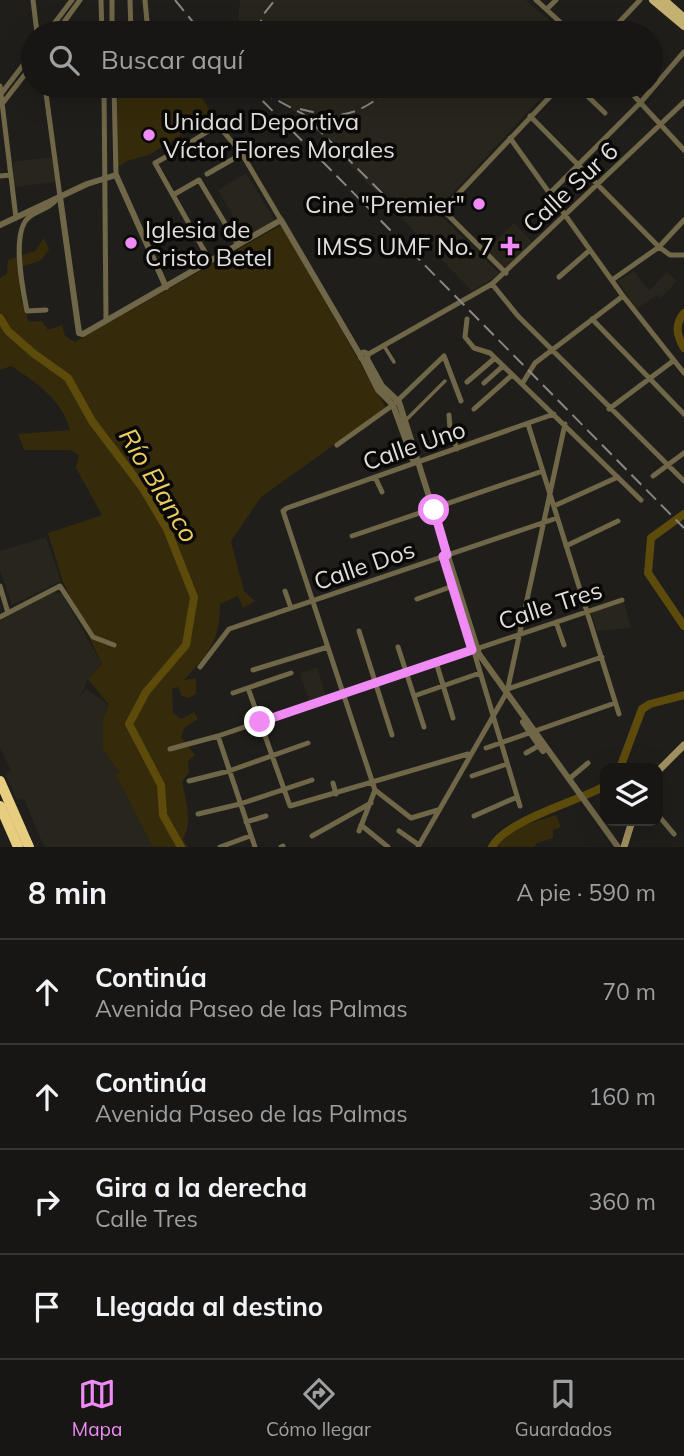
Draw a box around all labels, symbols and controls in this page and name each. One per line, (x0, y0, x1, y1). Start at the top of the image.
search box (21, 21, 663, 98)
icon: search (45, 41, 83, 79)
text: Buscar aquí (101, 43, 244, 76)
place label: Unidad Deportiva Víctor Flores Morales (163, 106, 395, 164)
marker: Unidad Deportiva Víctor Flores Morales (141, 127, 157, 143)
street label: Calle Sur 6 (516, 135, 624, 239)
place label: Cine "Premier" (305, 189, 465, 219)
marker: Cine "Premier" (471, 196, 487, 212)
place label: Iglesia de Cristo Betel (145, 214, 272, 272)
place label: IMSS UMF No. 7 (316, 231, 494, 261)
marker: Iglesia de Cristo Betel (123, 235, 139, 251)
marker: IMSS UMF No. 7 (500, 236, 520, 256)
street label: Calle Uno (359, 413, 469, 477)
water label: Río Blanco (112, 422, 206, 548)
route start (418, 494, 449, 525)
street label: Calle Dos (310, 534, 418, 596)
street label: Calle Tres (494, 574, 606, 636)
route end (244, 706, 275, 737)
map controls (600, 763, 663, 826)
button: layers (600, 763, 663, 826)
text: 8 min (28, 874, 107, 912)
text: A pie · 590 m (516, 878, 656, 907)
text: Continúa (95, 961, 207, 994)
icon: ahead (28, 973, 66, 1011)
text: 70 m (602, 977, 656, 1006)
text: Avenida Paseo de las Palmas (95, 994, 408, 1023)
text: Continúa (95, 1066, 207, 1099)
icon: ahead (28, 1078, 66, 1116)
text: 160 m (588, 1082, 656, 1111)
text: Avenida Paseo de las Palmas (95, 1099, 408, 1128)
text: Gira a la derecha (95, 1171, 307, 1204)
icon: right (28, 1183, 66, 1221)
text: 360 m (588, 1187, 656, 1216)
text: Calle Tres (95, 1204, 198, 1233)
icon: arrive (28, 1288, 66, 1326)
text: Llegada al destino (95, 1290, 323, 1323)
tab: Mapa (72, 1375, 122, 1441)
tab: Cómo llegar (266, 1375, 371, 1441)
tab: Guardados (515, 1375, 612, 1441)

